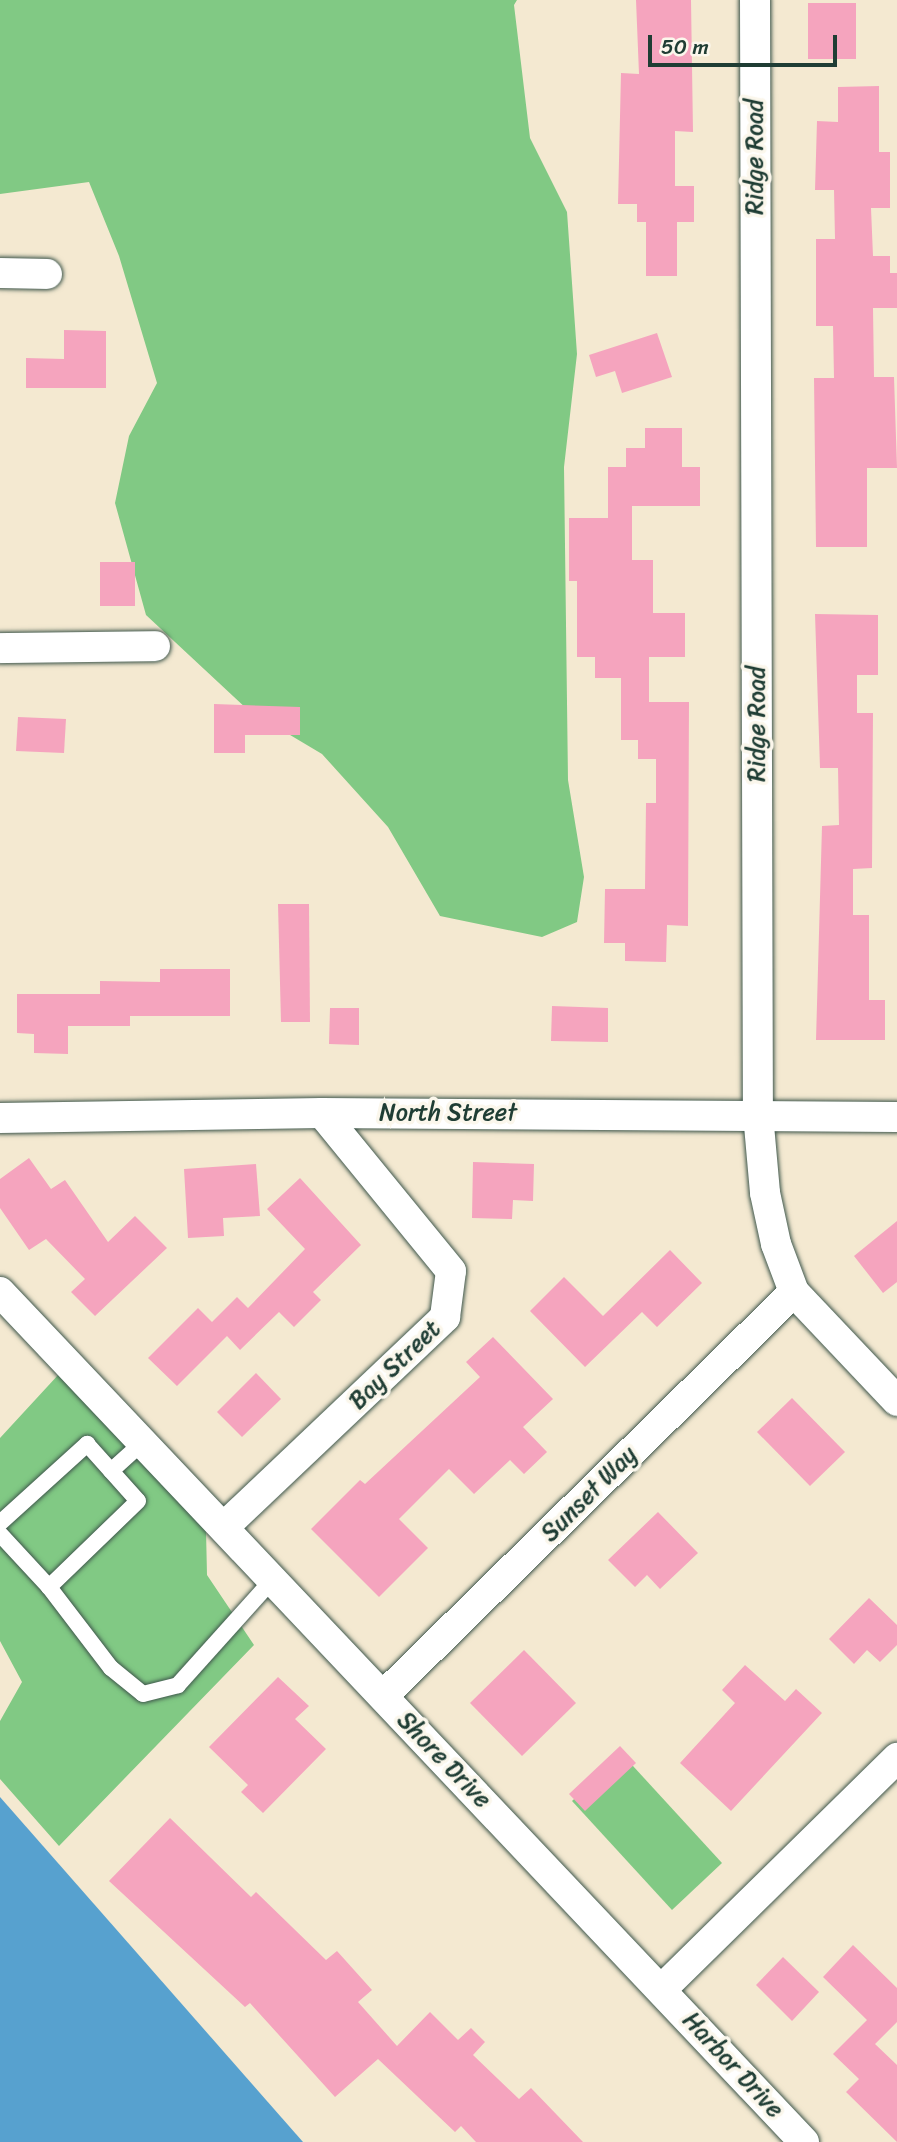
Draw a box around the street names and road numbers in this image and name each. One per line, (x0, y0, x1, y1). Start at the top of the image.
street label: Ridge Road (741, 99, 769, 215)
street label: Ridge Road (743, 666, 771, 782)
street label: North Street (379, 1099, 517, 1127)
street label: Bay Street (343, 1314, 447, 1416)
street label: Sunset Way (535, 1440, 643, 1548)
street label: Shore Drive (391, 1706, 497, 1814)
street label: Harbor Drive (677, 2006, 789, 2124)

